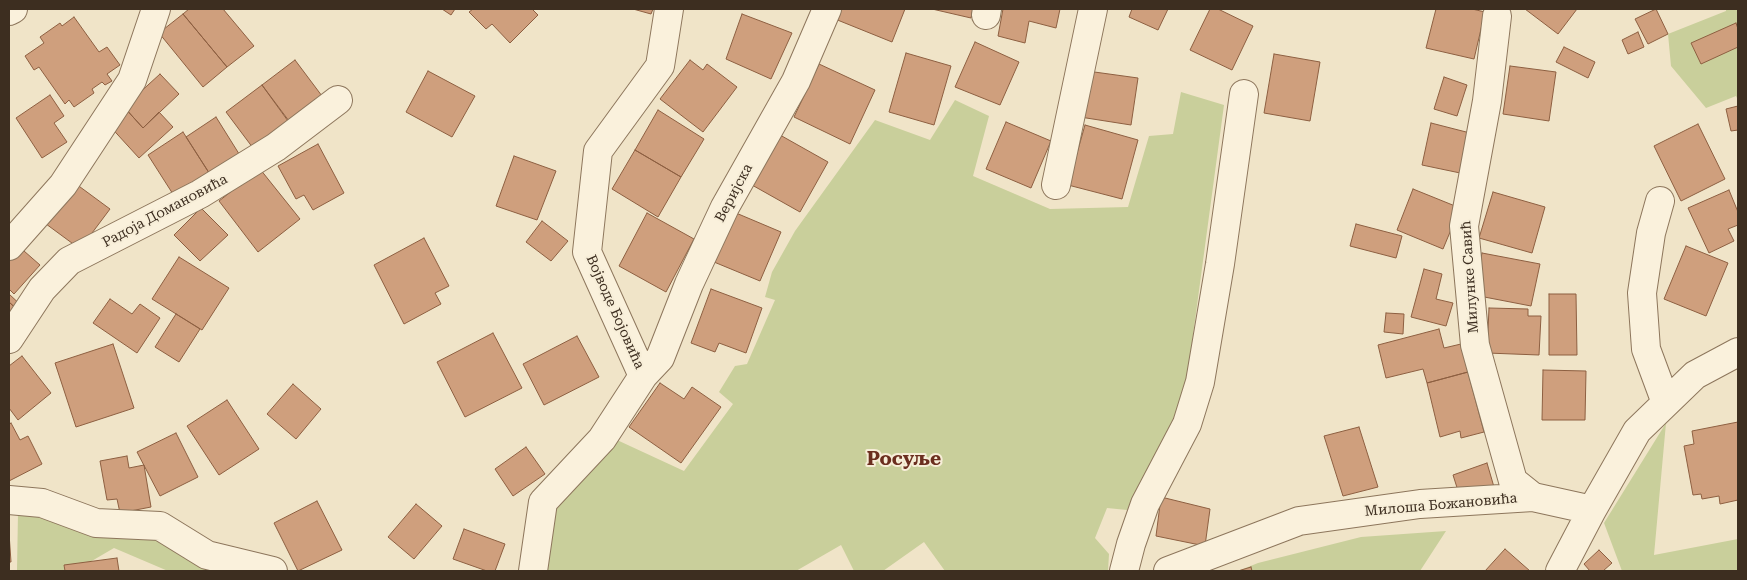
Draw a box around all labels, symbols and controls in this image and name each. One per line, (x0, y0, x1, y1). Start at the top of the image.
street label: Веријска (712, 161, 756, 225)
street label: Радоја Домановића (100, 171, 230, 251)
street label: Милунке Савић (1458, 220, 1482, 334)
street label: Војводе Бојовића (582, 252, 648, 372)
district label: Росуље (867, 448, 941, 470)
street label: Милоша Божановића (1364, 490, 1518, 520)

